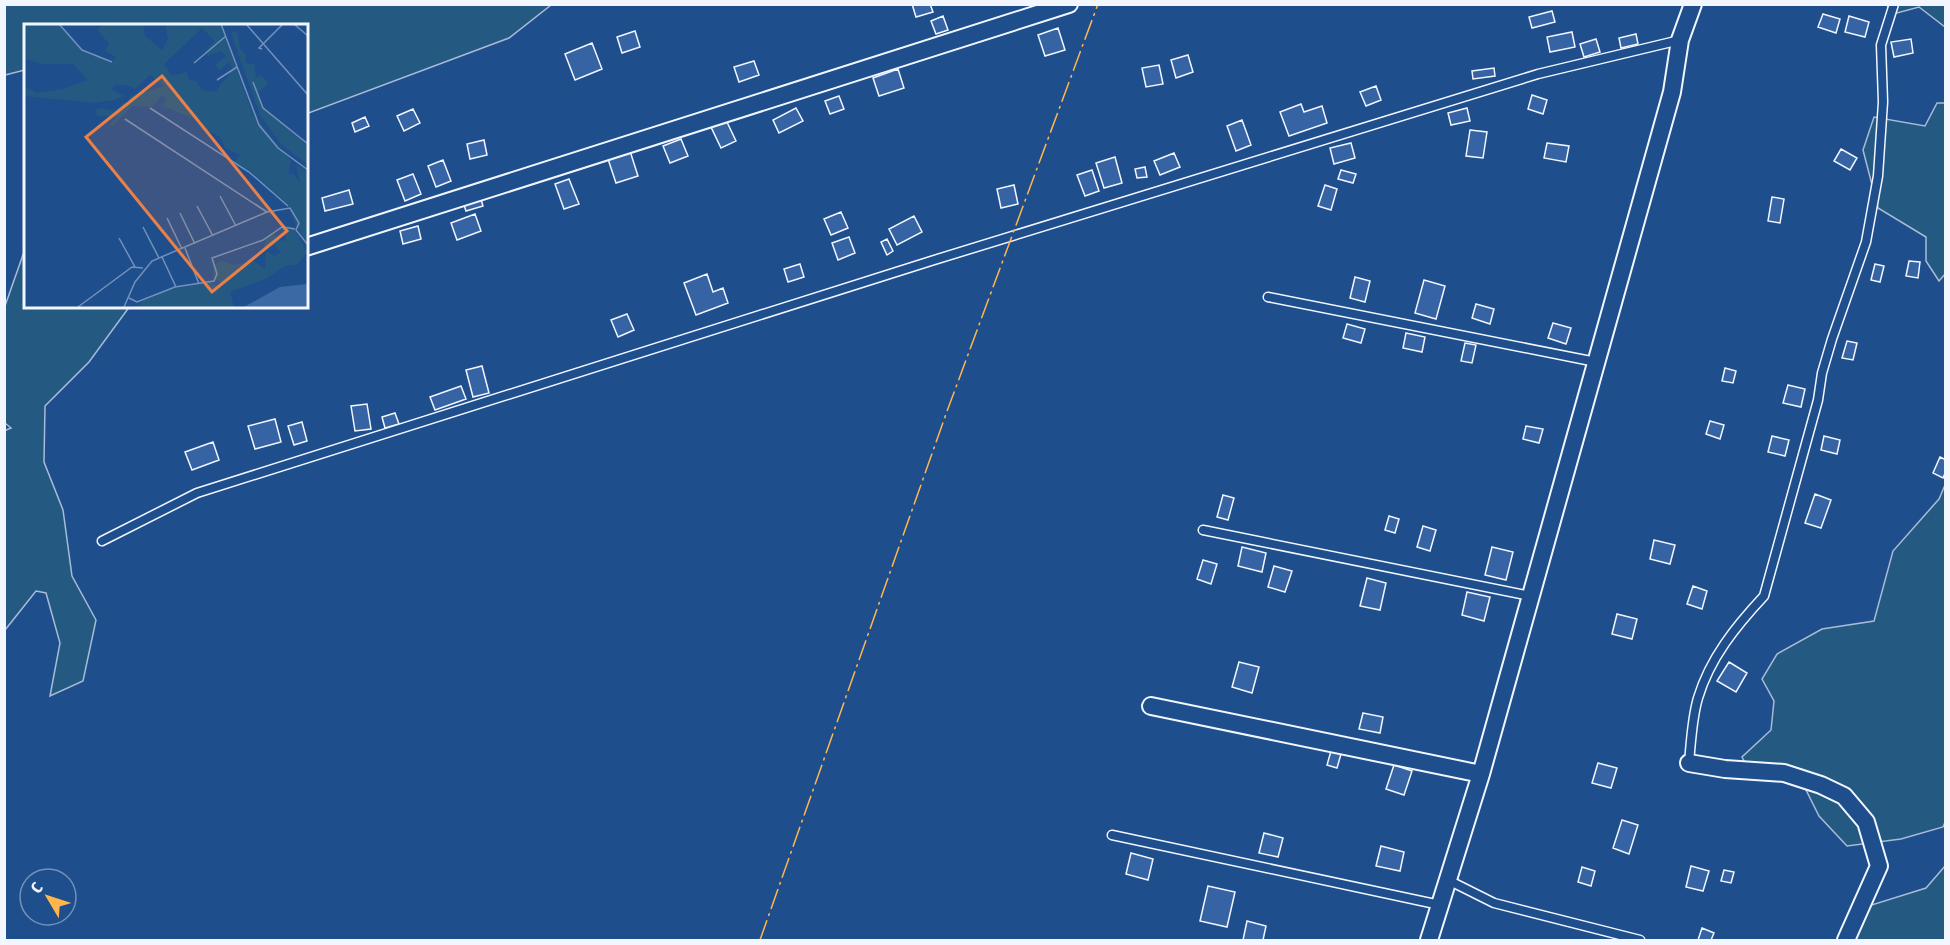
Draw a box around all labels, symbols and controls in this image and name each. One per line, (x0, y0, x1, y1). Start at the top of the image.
inset map (24, 24, 308, 308)
north arrow (18, 867, 78, 927)
text: С (27, 878, 47, 897)

